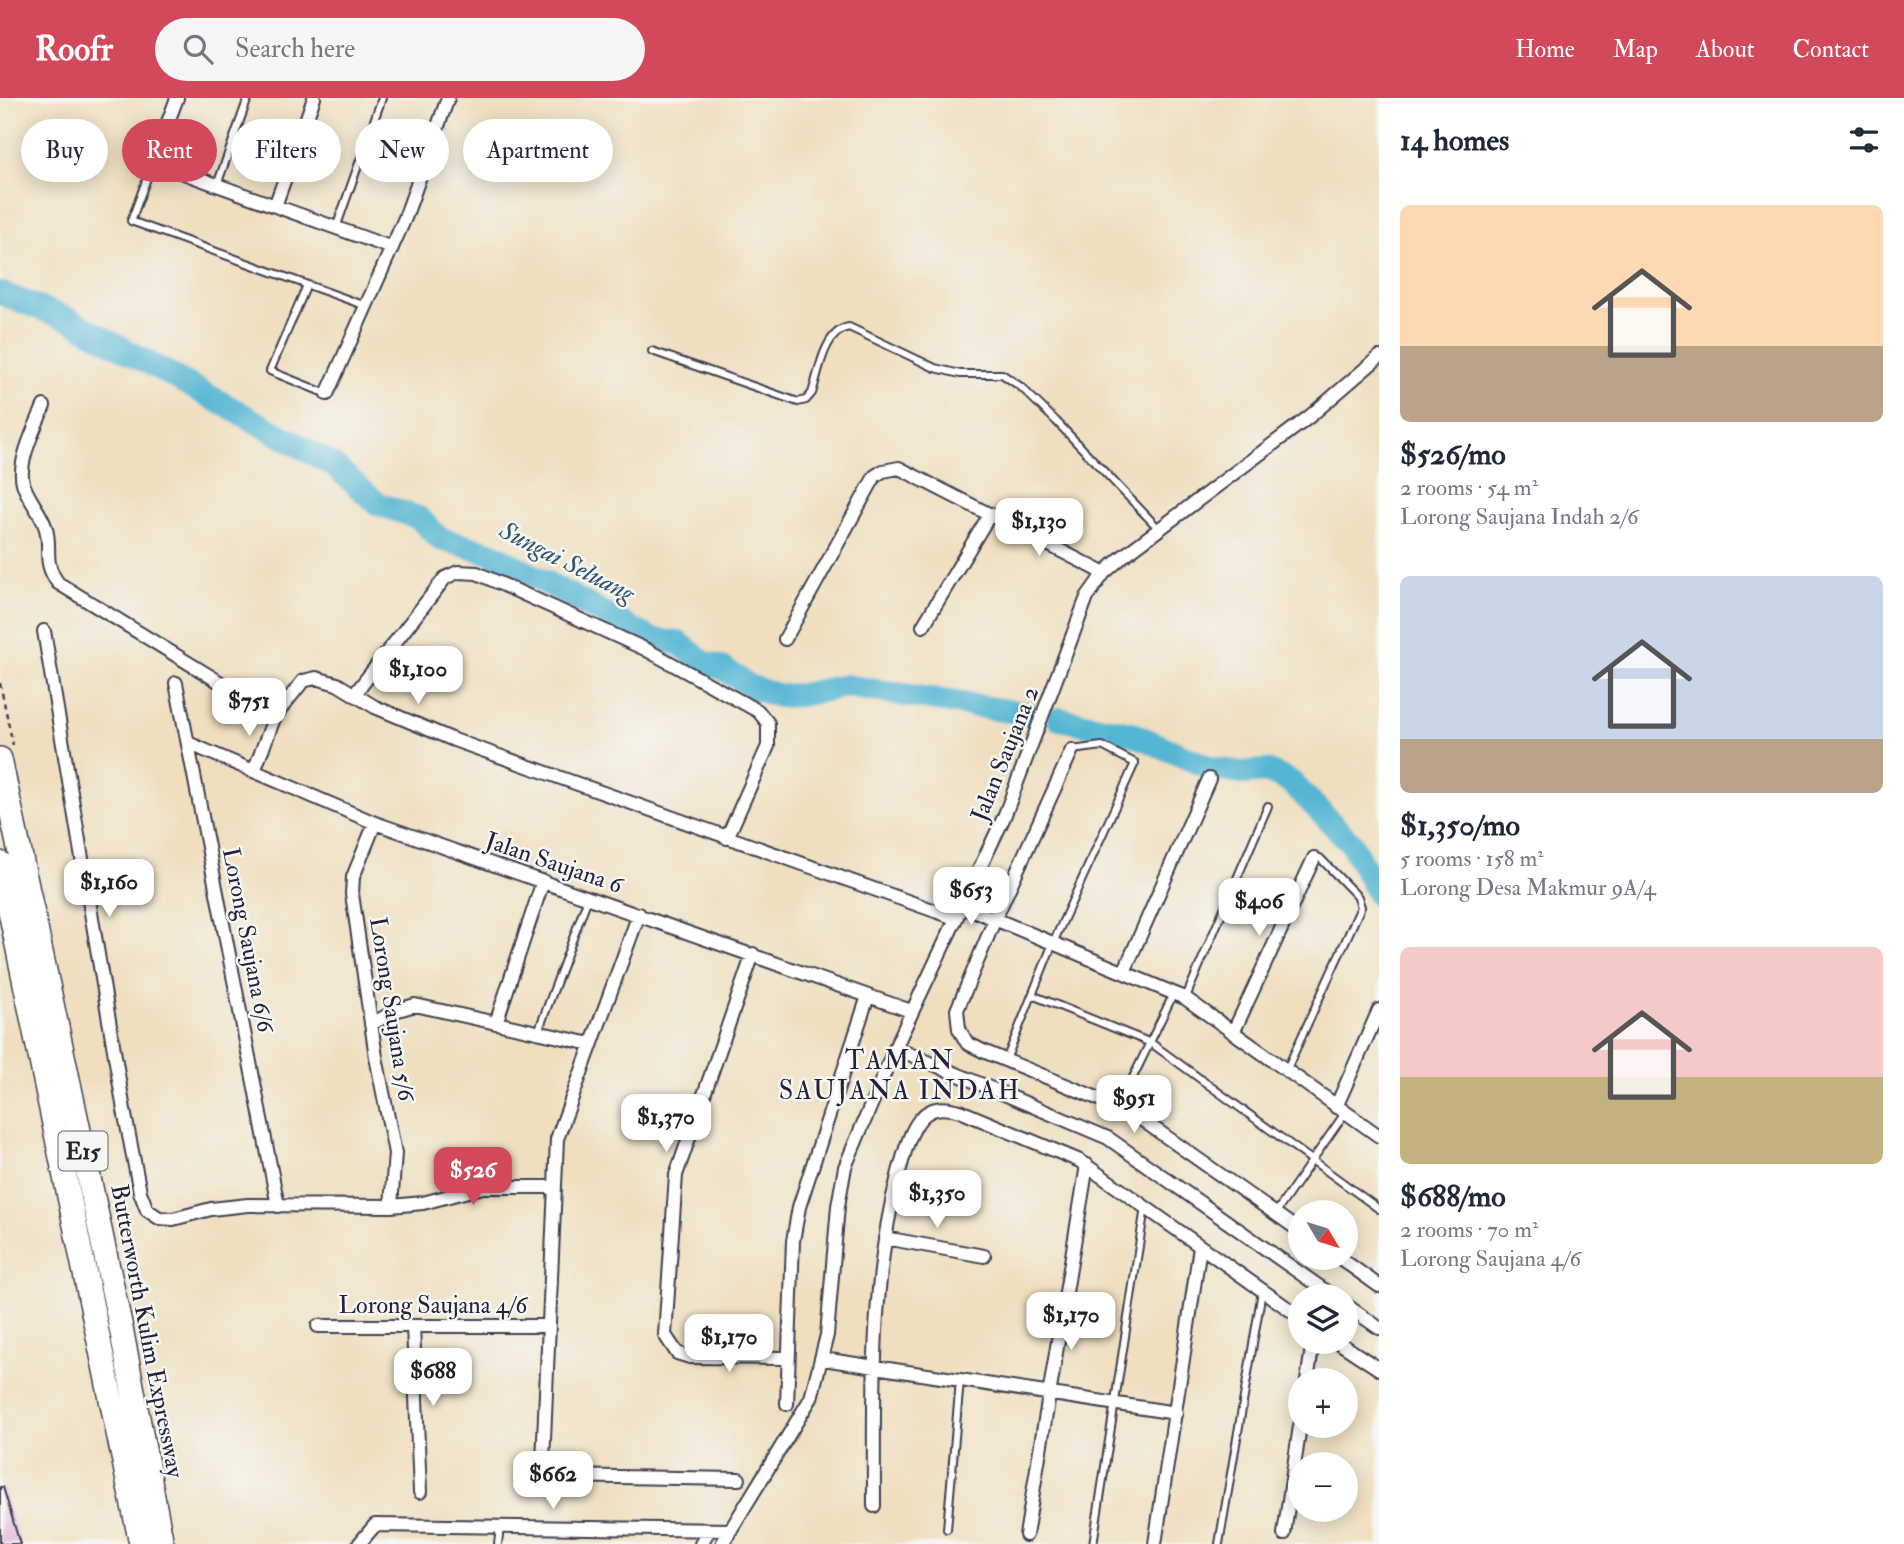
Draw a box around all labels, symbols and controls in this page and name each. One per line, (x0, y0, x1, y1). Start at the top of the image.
search box (155, 18, 645, 81)
text: Roofr (35, 29, 113, 70)
icon: search (179, 30, 217, 68)
text: Search here (235, 33, 355, 65)
text: Home (1515, 34, 1575, 65)
text: Map (1613, 34, 1658, 65)
text: About (1696, 34, 1755, 65)
text: Contact (1793, 34, 1869, 65)
chip: Buy (21, 119, 108, 182)
chip: Rent (122, 119, 217, 182)
chip: Filters (231, 119, 341, 182)
chip: New (355, 119, 449, 182)
chip: Apartment (463, 119, 613, 182)
icon: filters (1845, 121, 1883, 159)
text: 14 homes (1400, 122, 1509, 159)
icon: home (1579, 250, 1705, 376)
text: $526/mo (1400, 436, 1506, 473)
text: 2 rooms · 54 m² (1400, 473, 1538, 502)
pin: $1,130 (982, 498, 1096, 558)
text: Lorong Saujana Indah 2/6 (1400, 502, 1639, 531)
text: $1,130 (1011, 506, 1067, 535)
water label: Sungai Seluang (493, 514, 641, 610)
icon: home (1579, 621, 1705, 747)
pin: $1,100 (361, 646, 475, 706)
text: $1,100 (389, 654, 447, 683)
pin: $751 (208, 678, 290, 738)
street label: Jalan Saujana 2 (963, 682, 1046, 827)
text: $751 (228, 686, 270, 715)
text: $1,350/mo (1400, 807, 1520, 844)
street label: Jalan Saujana 6 (480, 825, 628, 902)
text: 5 rooms · 158 m² (1400, 844, 1544, 873)
street label: Lorong Saujana 6/6 (215, 845, 281, 1037)
pin: $1,160 (52, 860, 166, 919)
text: $1,160 (80, 867, 138, 896)
pin: $653 (930, 868, 1012, 927)
text: Lorong Desa Makmur 9A/4 (1400, 873, 1656, 902)
text: $653 (949, 875, 993, 904)
pin: $406 (1218, 878, 1300, 938)
text: $406 (1235, 886, 1283, 915)
street label: Lorong Saujana 5/6 (362, 915, 422, 1105)
icon: home (1579, 992, 1705, 1118)
district label: TAMAN SAUJANA INDAH (779, 1045, 1021, 1107)
pin: $951 (1093, 1076, 1175, 1135)
text: $951 (1112, 1083, 1156, 1112)
pin: $1,370 (609, 1094, 723, 1154)
text: $1,370 (637, 1102, 695, 1131)
road number: E15 (58, 1132, 108, 1170)
pin: $526 (432, 1148, 514, 1207)
text: $526 (450, 1155, 496, 1184)
pin: $1,350 (880, 1170, 994, 1230)
text: $1,350 (908, 1178, 966, 1207)
text: $688/mo (1400, 1178, 1506, 1215)
street label: Butterworth Kulim Expressway (103, 1182, 191, 1481)
north arrow (1288, 1200, 1358, 1270)
map controls (1288, 1200, 1358, 1522)
text: 2 rooms · 70 m² (1400, 1215, 1539, 1244)
text: Lorong Saujana 4/6 (1400, 1244, 1581, 1273)
button: layers (1288, 1284, 1358, 1354)
street label: Lorong Saujana 4/6 (339, 1290, 529, 1321)
pin: $1,170 (1014, 1292, 1128, 1352)
text: $1,170 (1042, 1300, 1100, 1329)
pin: $1,170 (672, 1314, 786, 1374)
text: $1,170 (700, 1322, 758, 1351)
pin: $688 (392, 1348, 474, 1408)
text: $688 (410, 1356, 456, 1385)
button: + (1288, 1368, 1358, 1438)
pin: $662 (512, 1452, 594, 1511)
button: − (1288, 1452, 1358, 1522)
text: $662 (529, 1459, 577, 1488)

